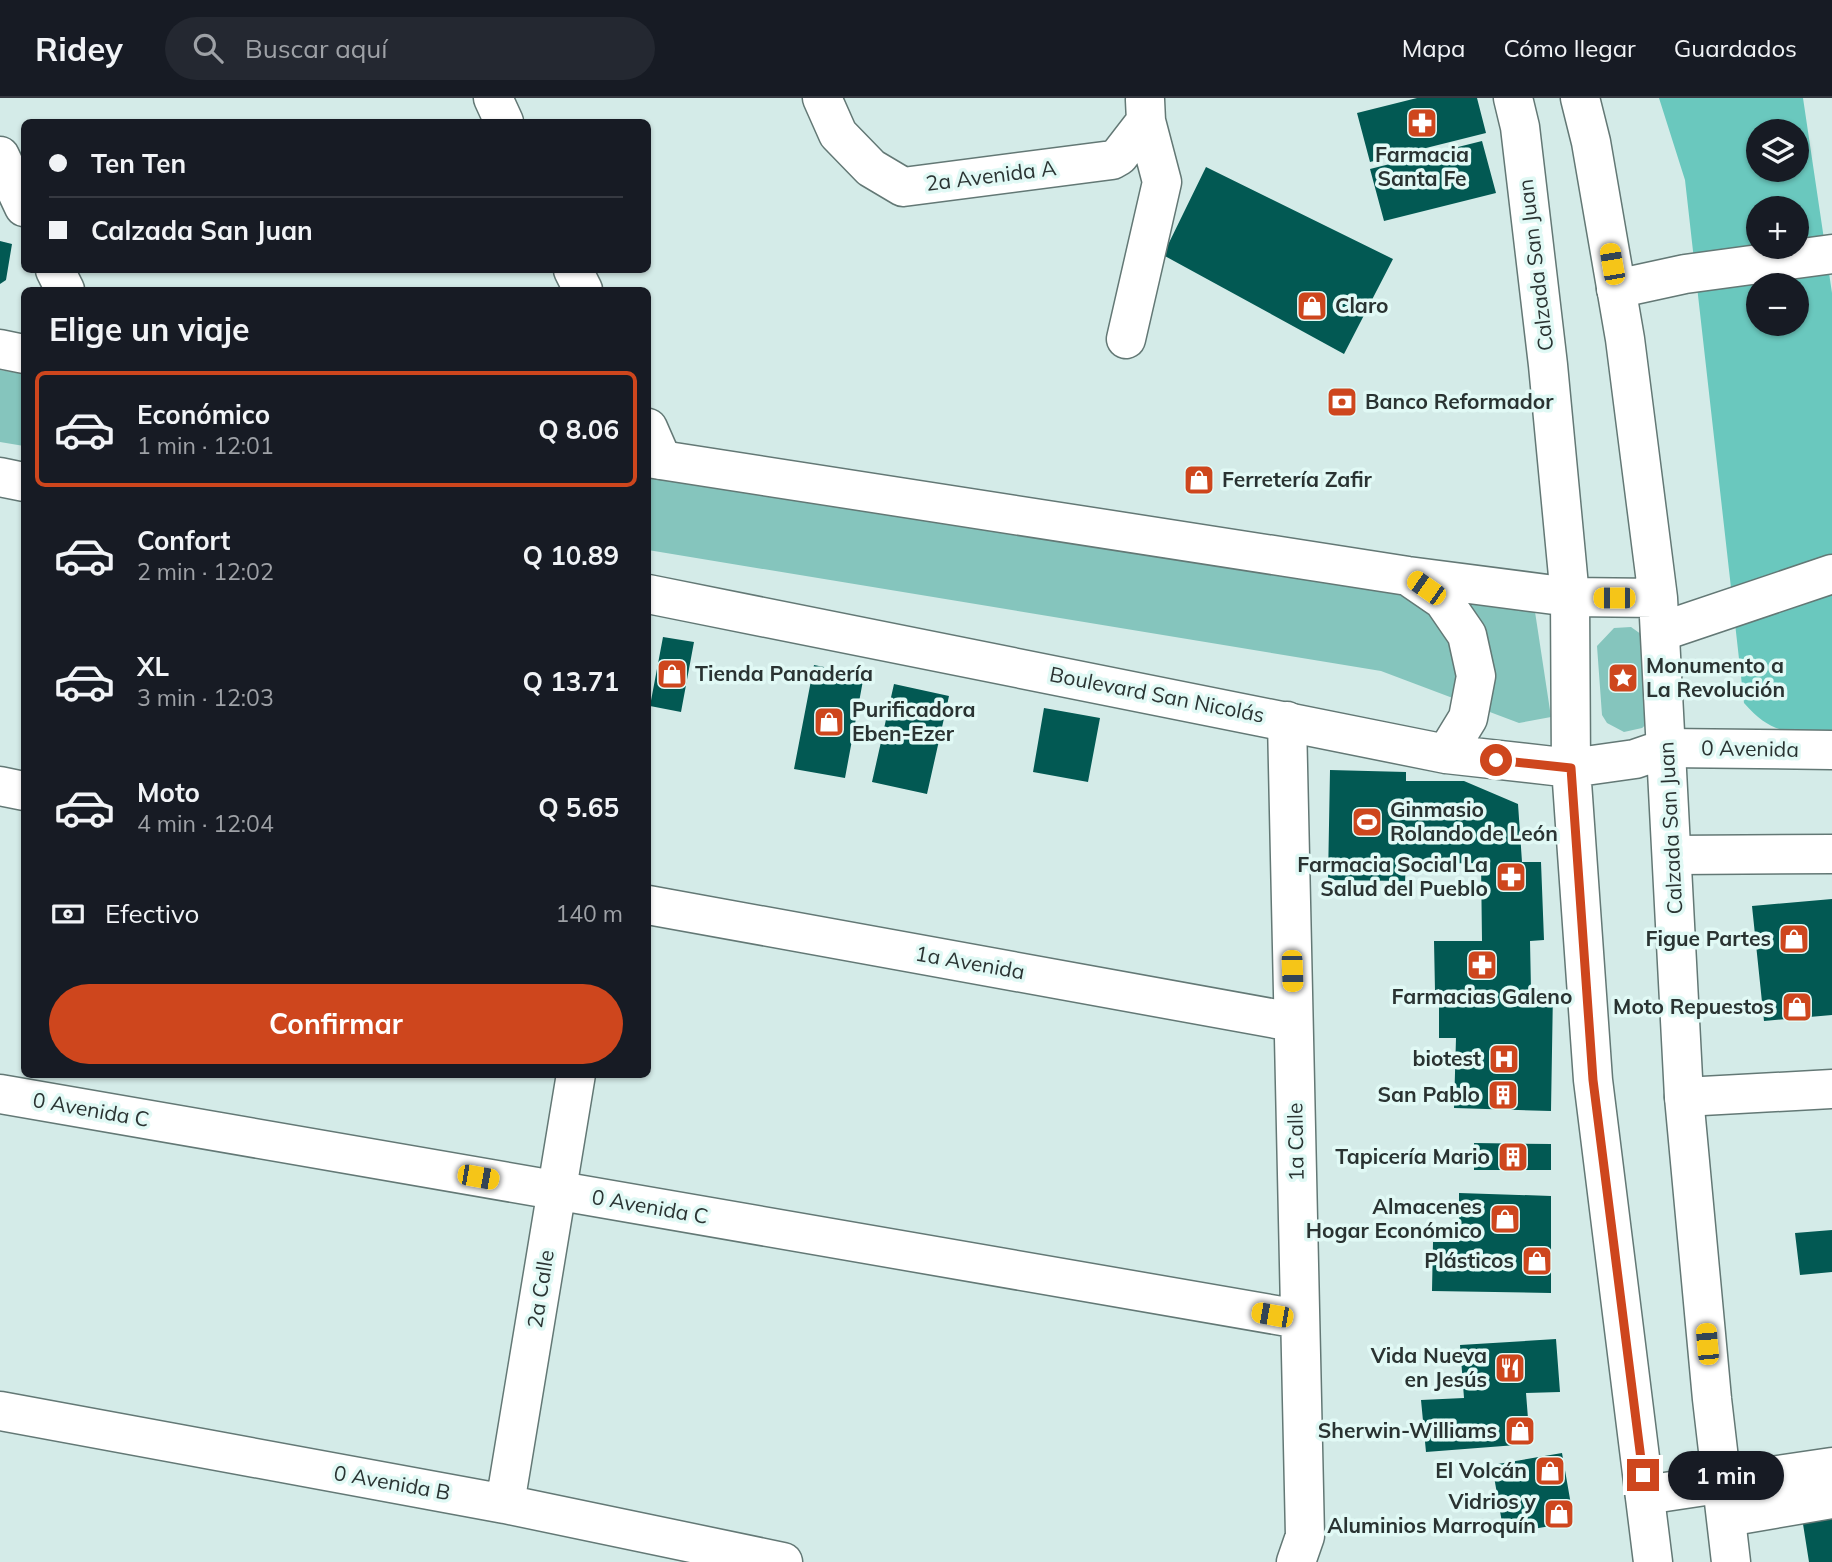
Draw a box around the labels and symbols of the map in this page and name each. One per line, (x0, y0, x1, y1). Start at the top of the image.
pharmacy icon: Farmacia Santa Fe (1405, 106, 1439, 140)
place label: Farmacia Santa Fe (1375, 141, 1469, 191)
street label: 2a Avenida A (924, 154, 1058, 196)
street label: Calzada San Juan (1512, 178, 1558, 353)
car (1599, 241, 1626, 287)
shop icon: Claro (1295, 289, 1329, 323)
place label: Claro (1335, 292, 1388, 318)
bank icon: Banco Reformador (1325, 385, 1359, 419)
place label: Banco Reformador (1365, 388, 1554, 414)
shop icon: Ferretería Zafir (1182, 463, 1216, 497)
place label: Ferretería Zafir (1222, 466, 1373, 492)
car (1403, 567, 1450, 609)
car (1594, 588, 1636, 609)
place label: Monumento a La Revolución (1646, 652, 1785, 702)
shop icon: Tienda Panadería (655, 657, 689, 691)
place label: Tienda Panadería (695, 660, 873, 686)
street label: Boulevard San Nicolás (1048, 660, 1267, 728)
place icon: Monumento a La Revolución (1606, 661, 1640, 695)
place label: Purificadora Eben-Ezer (852, 696, 975, 746)
shop icon: Purificadora Eben-Ezer (812, 705, 846, 739)
street label: 0 Avenida (1701, 734, 1799, 762)
street label: Calzada San Juan (1652, 741, 1688, 915)
route start (1480, 744, 1512, 776)
place label: Ginmasio Rolando de León (1390, 796, 1558, 846)
sports icon: Ginmasio Rolando de León (1350, 805, 1384, 839)
place label: Farmacia Social La Salud del Pueblo (1297, 851, 1488, 901)
pharmacy icon: Farmacia Social La Salud del Pueblo (1494, 860, 1528, 894)
shop icon: Figue Partes (1777, 922, 1811, 956)
place label: Figue Partes (1645, 925, 1771, 951)
street label: 1a Avenida (914, 940, 1027, 984)
pharmacy icon: Farmacias Galeno (1465, 948, 1499, 982)
car (1281, 950, 1304, 992)
place label: Farmacias Galeno (1392, 983, 1572, 1009)
shop icon: Moto Repuestos (1780, 990, 1814, 1024)
place label: Moto Repuestos (1613, 993, 1774, 1019)
hospital icon: biotest (1487, 1042, 1521, 1076)
place label: biotest (1412, 1045, 1481, 1071)
building icon: San Pablo (1486, 1078, 1520, 1112)
place label: San Pablo (1378, 1081, 1480, 1107)
street label: 0 Avenida C (31, 1086, 151, 1132)
street label: 1a Calle (1281, 1102, 1309, 1182)
building icon: Tapicería Mario (1496, 1140, 1530, 1174)
place label: Tapicería Mario (1335, 1143, 1490, 1169)
car (456, 1163, 501, 1191)
street label: 0 Avenida C (590, 1183, 710, 1229)
place label: Almacenes Hogar Económico (1306, 1193, 1482, 1243)
shop icon: Almacenes Hogar Económico (1488, 1202, 1522, 1236)
shop icon: Plásticos (1520, 1244, 1554, 1278)
place label: Plásticos (1424, 1247, 1514, 1273)
street label: 2a Calle (521, 1248, 559, 1330)
car (1250, 1301, 1295, 1329)
car (1695, 1322, 1720, 1366)
place label: Vida Nueva en Jesús (1370, 1342, 1487, 1392)
restaurant icon: Vida Nueva en Jesús (1493, 1351, 1527, 1385)
shop icon: Sherwin-Williams (1503, 1414, 1537, 1448)
place label: Sherwin-Williams (1318, 1417, 1497, 1443)
callout: 1 min (1668, 1450, 1783, 1500)
shop icon: El Volcán (1533, 1454, 1567, 1488)
place label: El Volcán (1435, 1457, 1527, 1483)
street label: 0 Avenida B (332, 1459, 452, 1505)
route end (1627, 1459, 1659, 1491)
place label: Vidrios y Aluminios Marroquín (1327, 1488, 1537, 1538)
shop icon: Vidrios y Aluminios Marroquín (1542, 1497, 1576, 1531)

